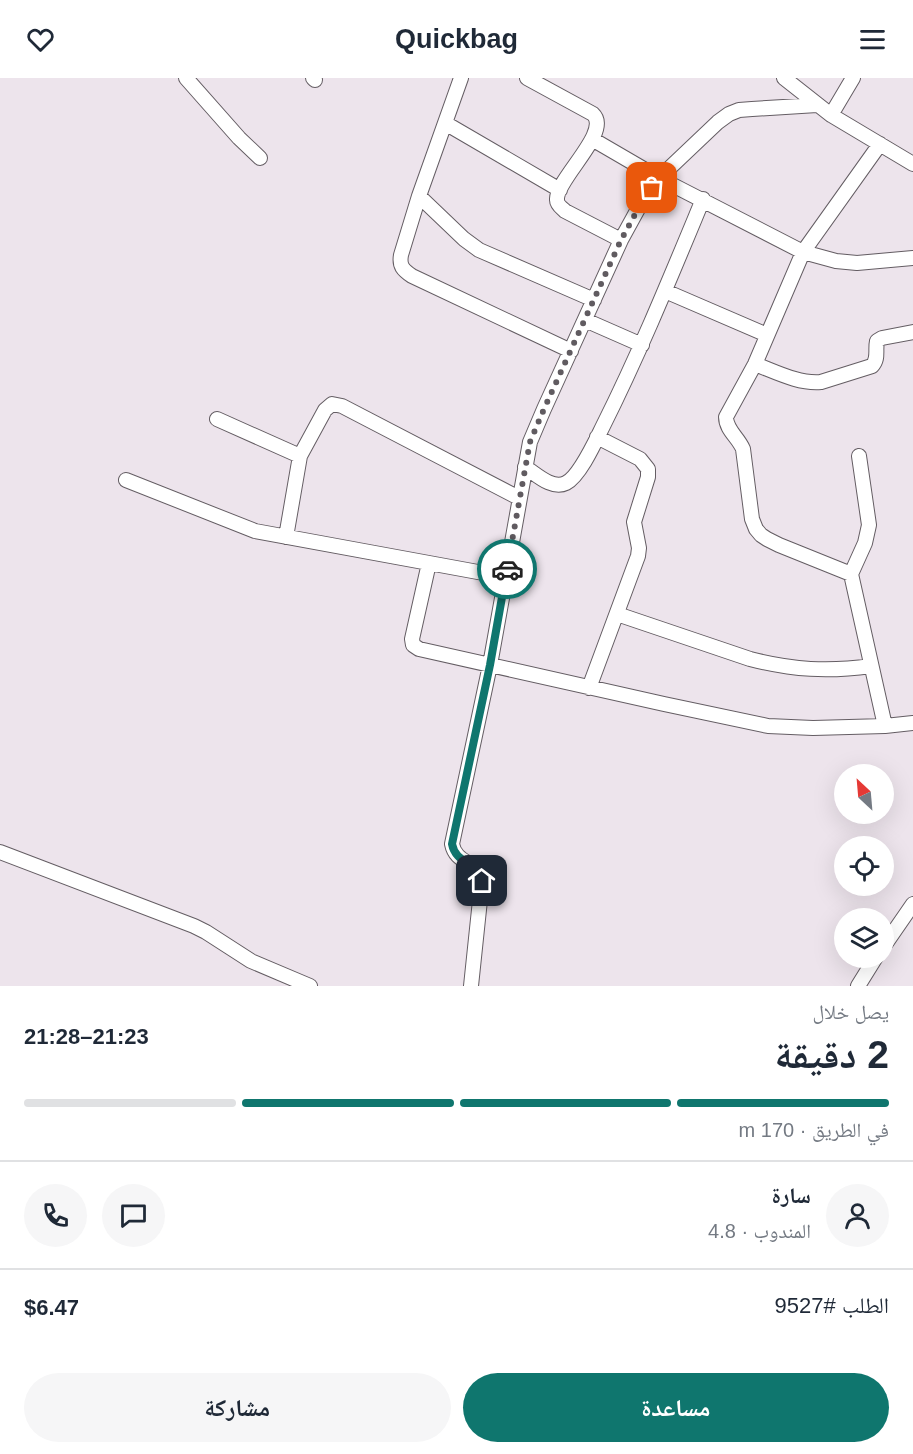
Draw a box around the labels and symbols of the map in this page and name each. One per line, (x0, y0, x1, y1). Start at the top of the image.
pin (626, 162, 677, 213)
courier (477, 539, 537, 599)
north arrow (834, 764, 894, 824)
pin (456, 855, 507, 906)

